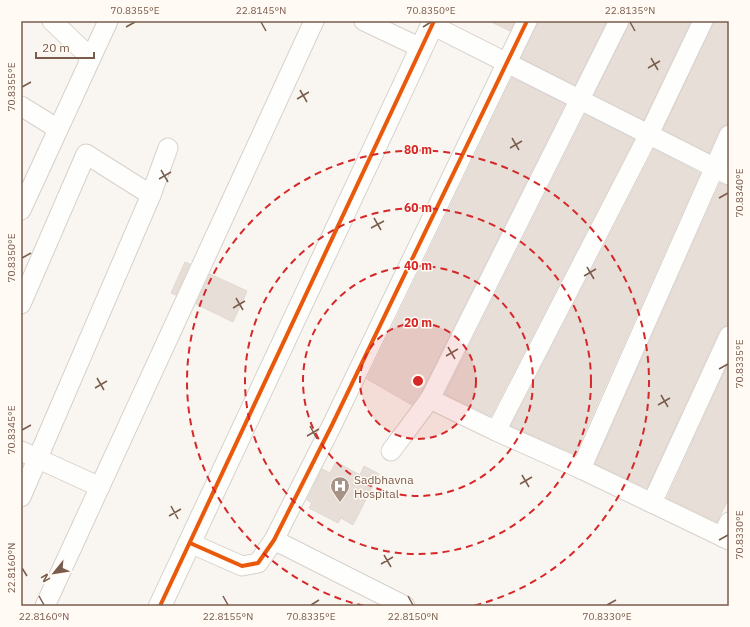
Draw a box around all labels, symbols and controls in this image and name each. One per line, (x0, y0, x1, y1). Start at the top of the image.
text: 70.8355°E (110, 4, 160, 17)
text: 22.8145°N (236, 4, 286, 17)
text: 70.8350°E (406, 4, 456, 17)
text: 22.8135°N (605, 4, 655, 17)
scale bar (36, 34, 94, 60)
text: 20 m (42, 40, 70, 55)
text: 70.8355°E (5, 62, 18, 112)
text: 80 m (404, 142, 432, 157)
text: 70.8340°E (733, 168, 746, 218)
text: 60 m (404, 200, 432, 215)
text: 70.8350°E (5, 233, 18, 283)
text: 40 m (404, 258, 432, 273)
text: 20 m (404, 315, 432, 330)
text: 70.8335°E (733, 339, 746, 389)
centre of rings (411, 374, 425, 388)
text: 70.8345°E (5, 405, 18, 455)
place label: Sadbhavna Hospital (354, 472, 414, 501)
hospital icon: Sadbhavna Hospital (329, 475, 351, 503)
text: 70.8330°E (733, 510, 746, 560)
text: 22.8160°N (5, 543, 18, 593)
north arrow (34, 553, 74, 593)
text: N (37, 571, 53, 585)
text: 22.8160°N (19, 610, 69, 623)
text: 22.8155°N (203, 610, 253, 623)
text: 70.8335°E (286, 610, 336, 623)
text: 22.8150°N (388, 610, 438, 623)
text: 70.8330°E (582, 610, 632, 623)

